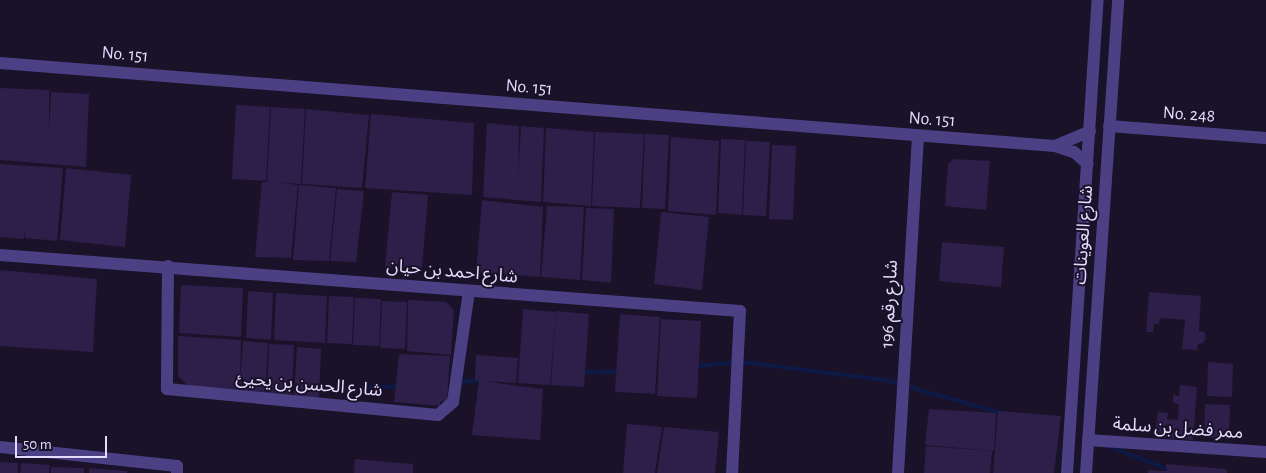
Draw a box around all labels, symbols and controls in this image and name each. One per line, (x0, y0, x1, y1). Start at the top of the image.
street label: No. 151 (101, 42, 149, 68)
street label: No. 151 (505, 75, 553, 101)
street label: No. 248 (1162, 102, 1216, 128)
street label: No. 151 (908, 108, 956, 132)
street label: شارع العوينات (1070, 185, 1098, 285)
street label: شارع احمد بن حيان (385, 256, 519, 288)
street label: شارع رقم 196 (877, 259, 903, 349)
street label: شارع الحسن بن يحيئ (235, 368, 383, 402)
street label: ممر فضل بن سلمة (1112, 414, 1244, 444)
scale bar (18, 426, 110, 458)
text: 50 m (23, 437, 52, 452)

